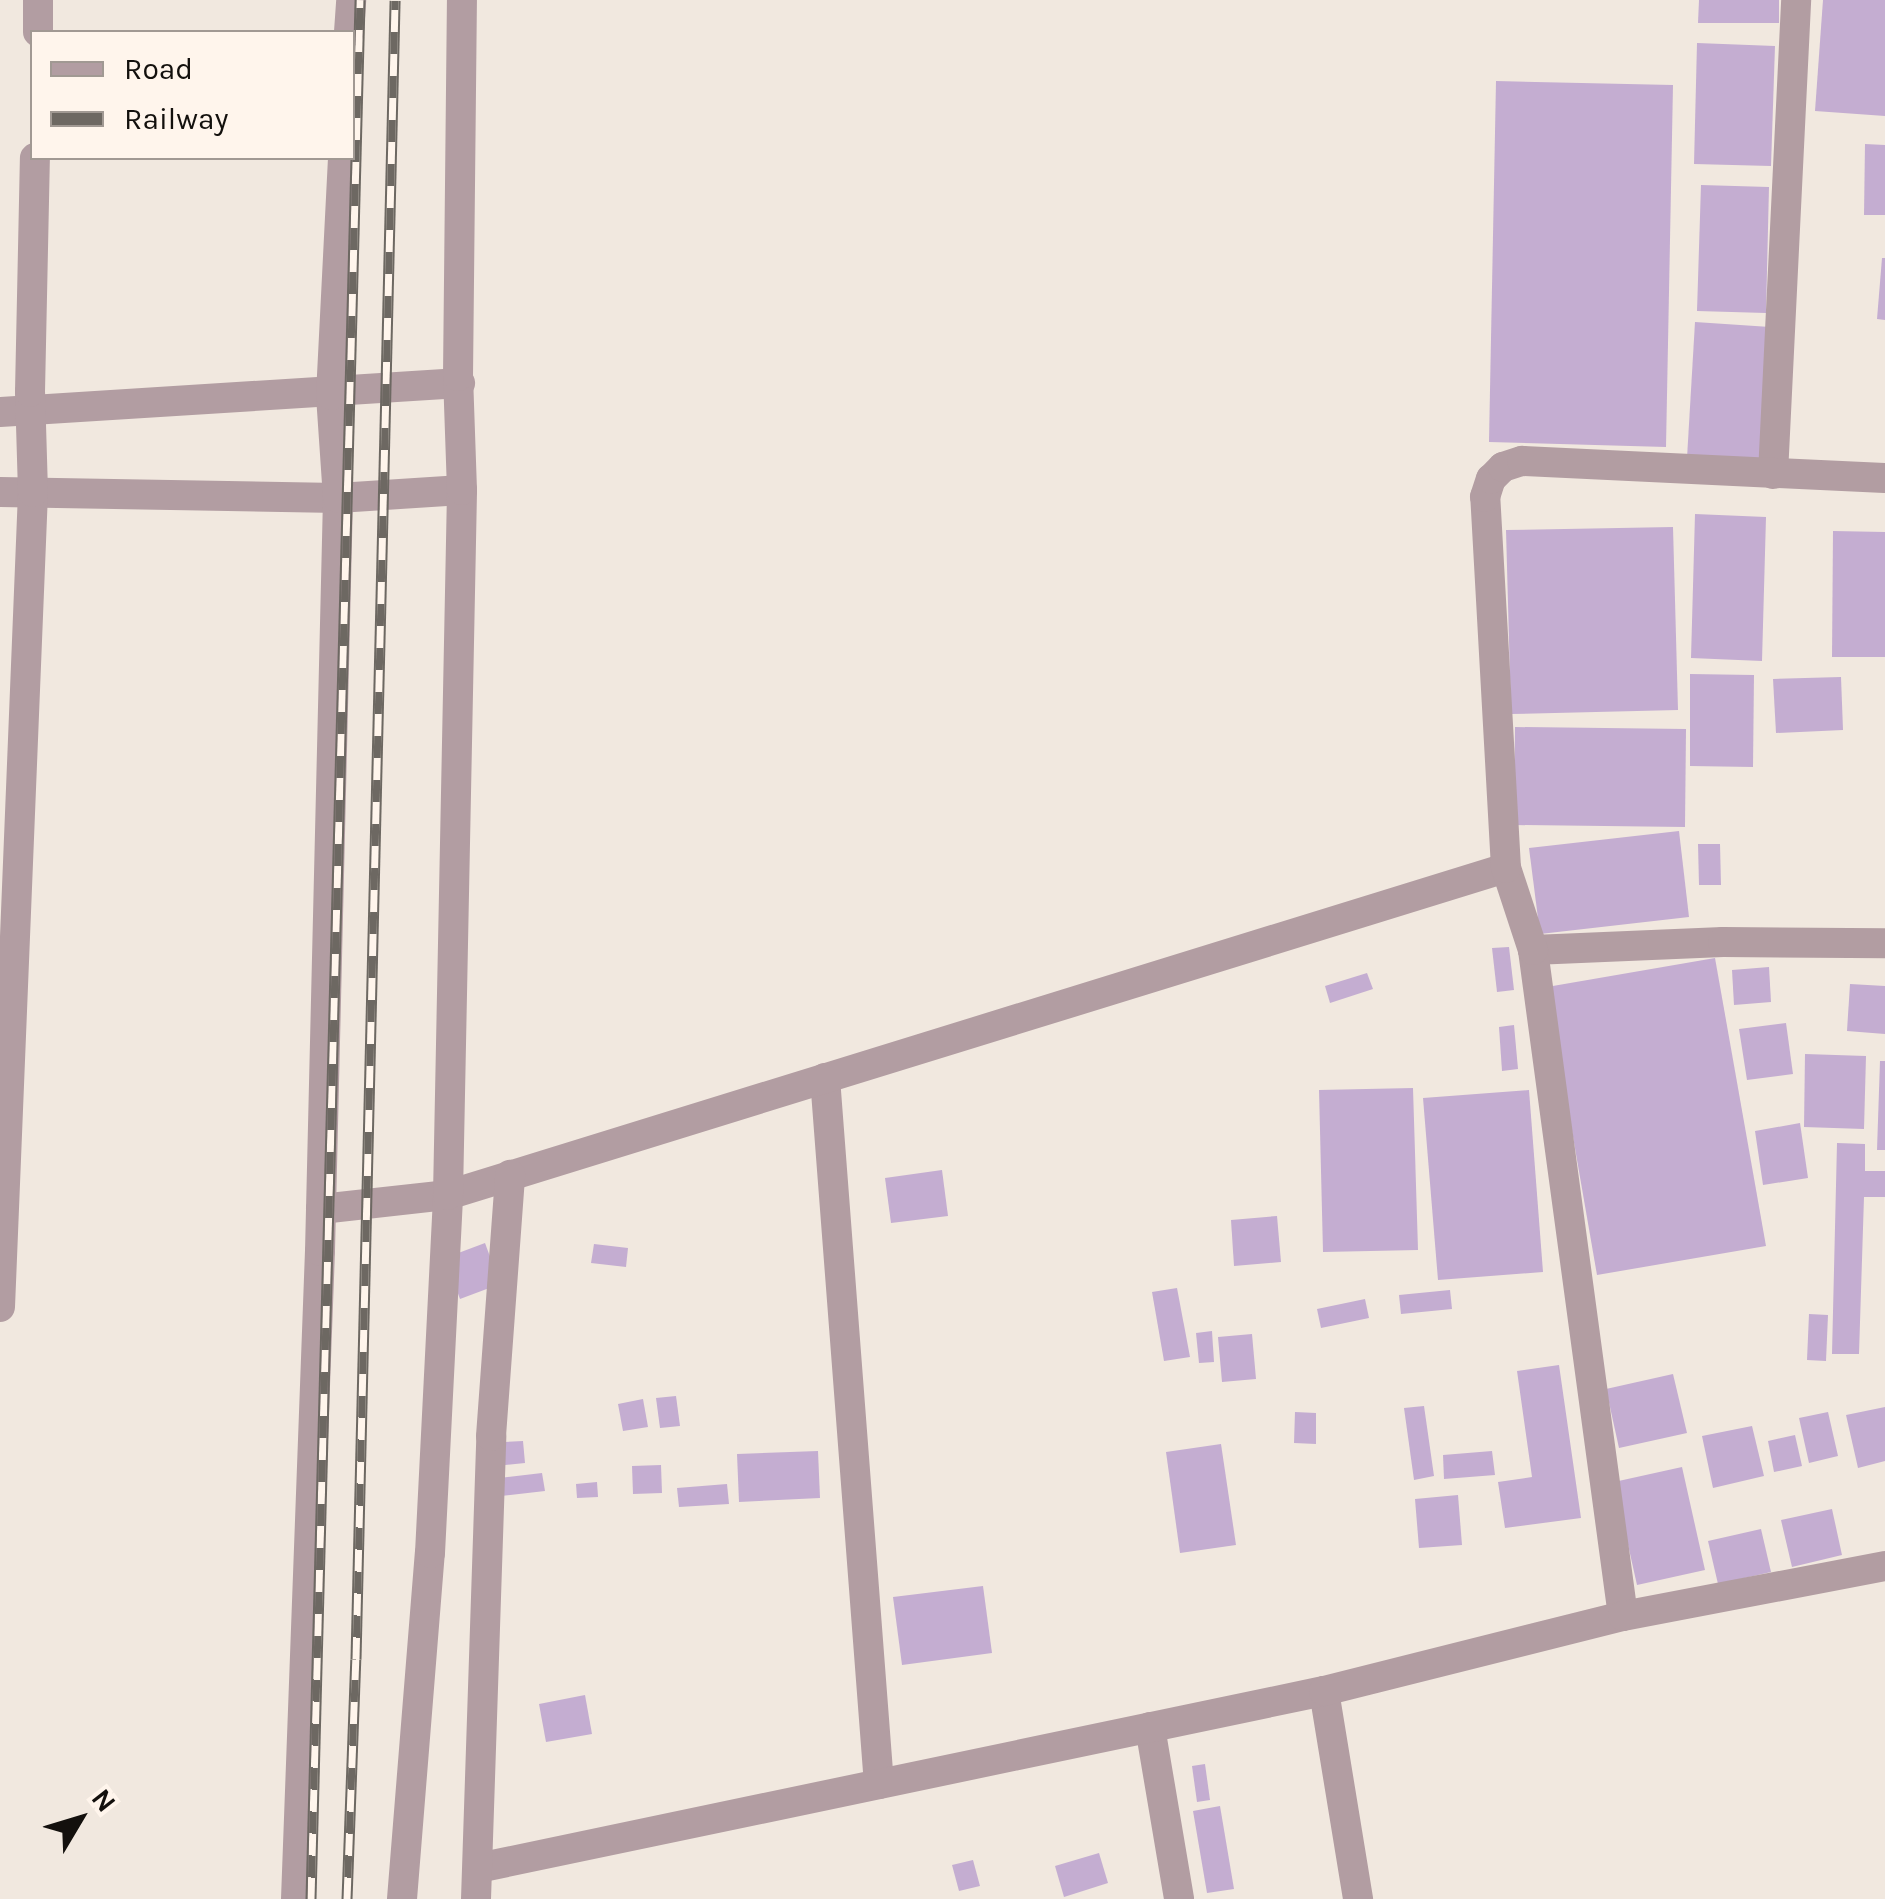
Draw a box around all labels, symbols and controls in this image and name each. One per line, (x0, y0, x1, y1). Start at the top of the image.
legend (30, 30, 355, 160)
text: Road (124, 51, 193, 87)
text: Railway (124, 101, 228, 137)
north arrow (30, 1769, 130, 1869)
text: N (85, 1782, 123, 1818)

